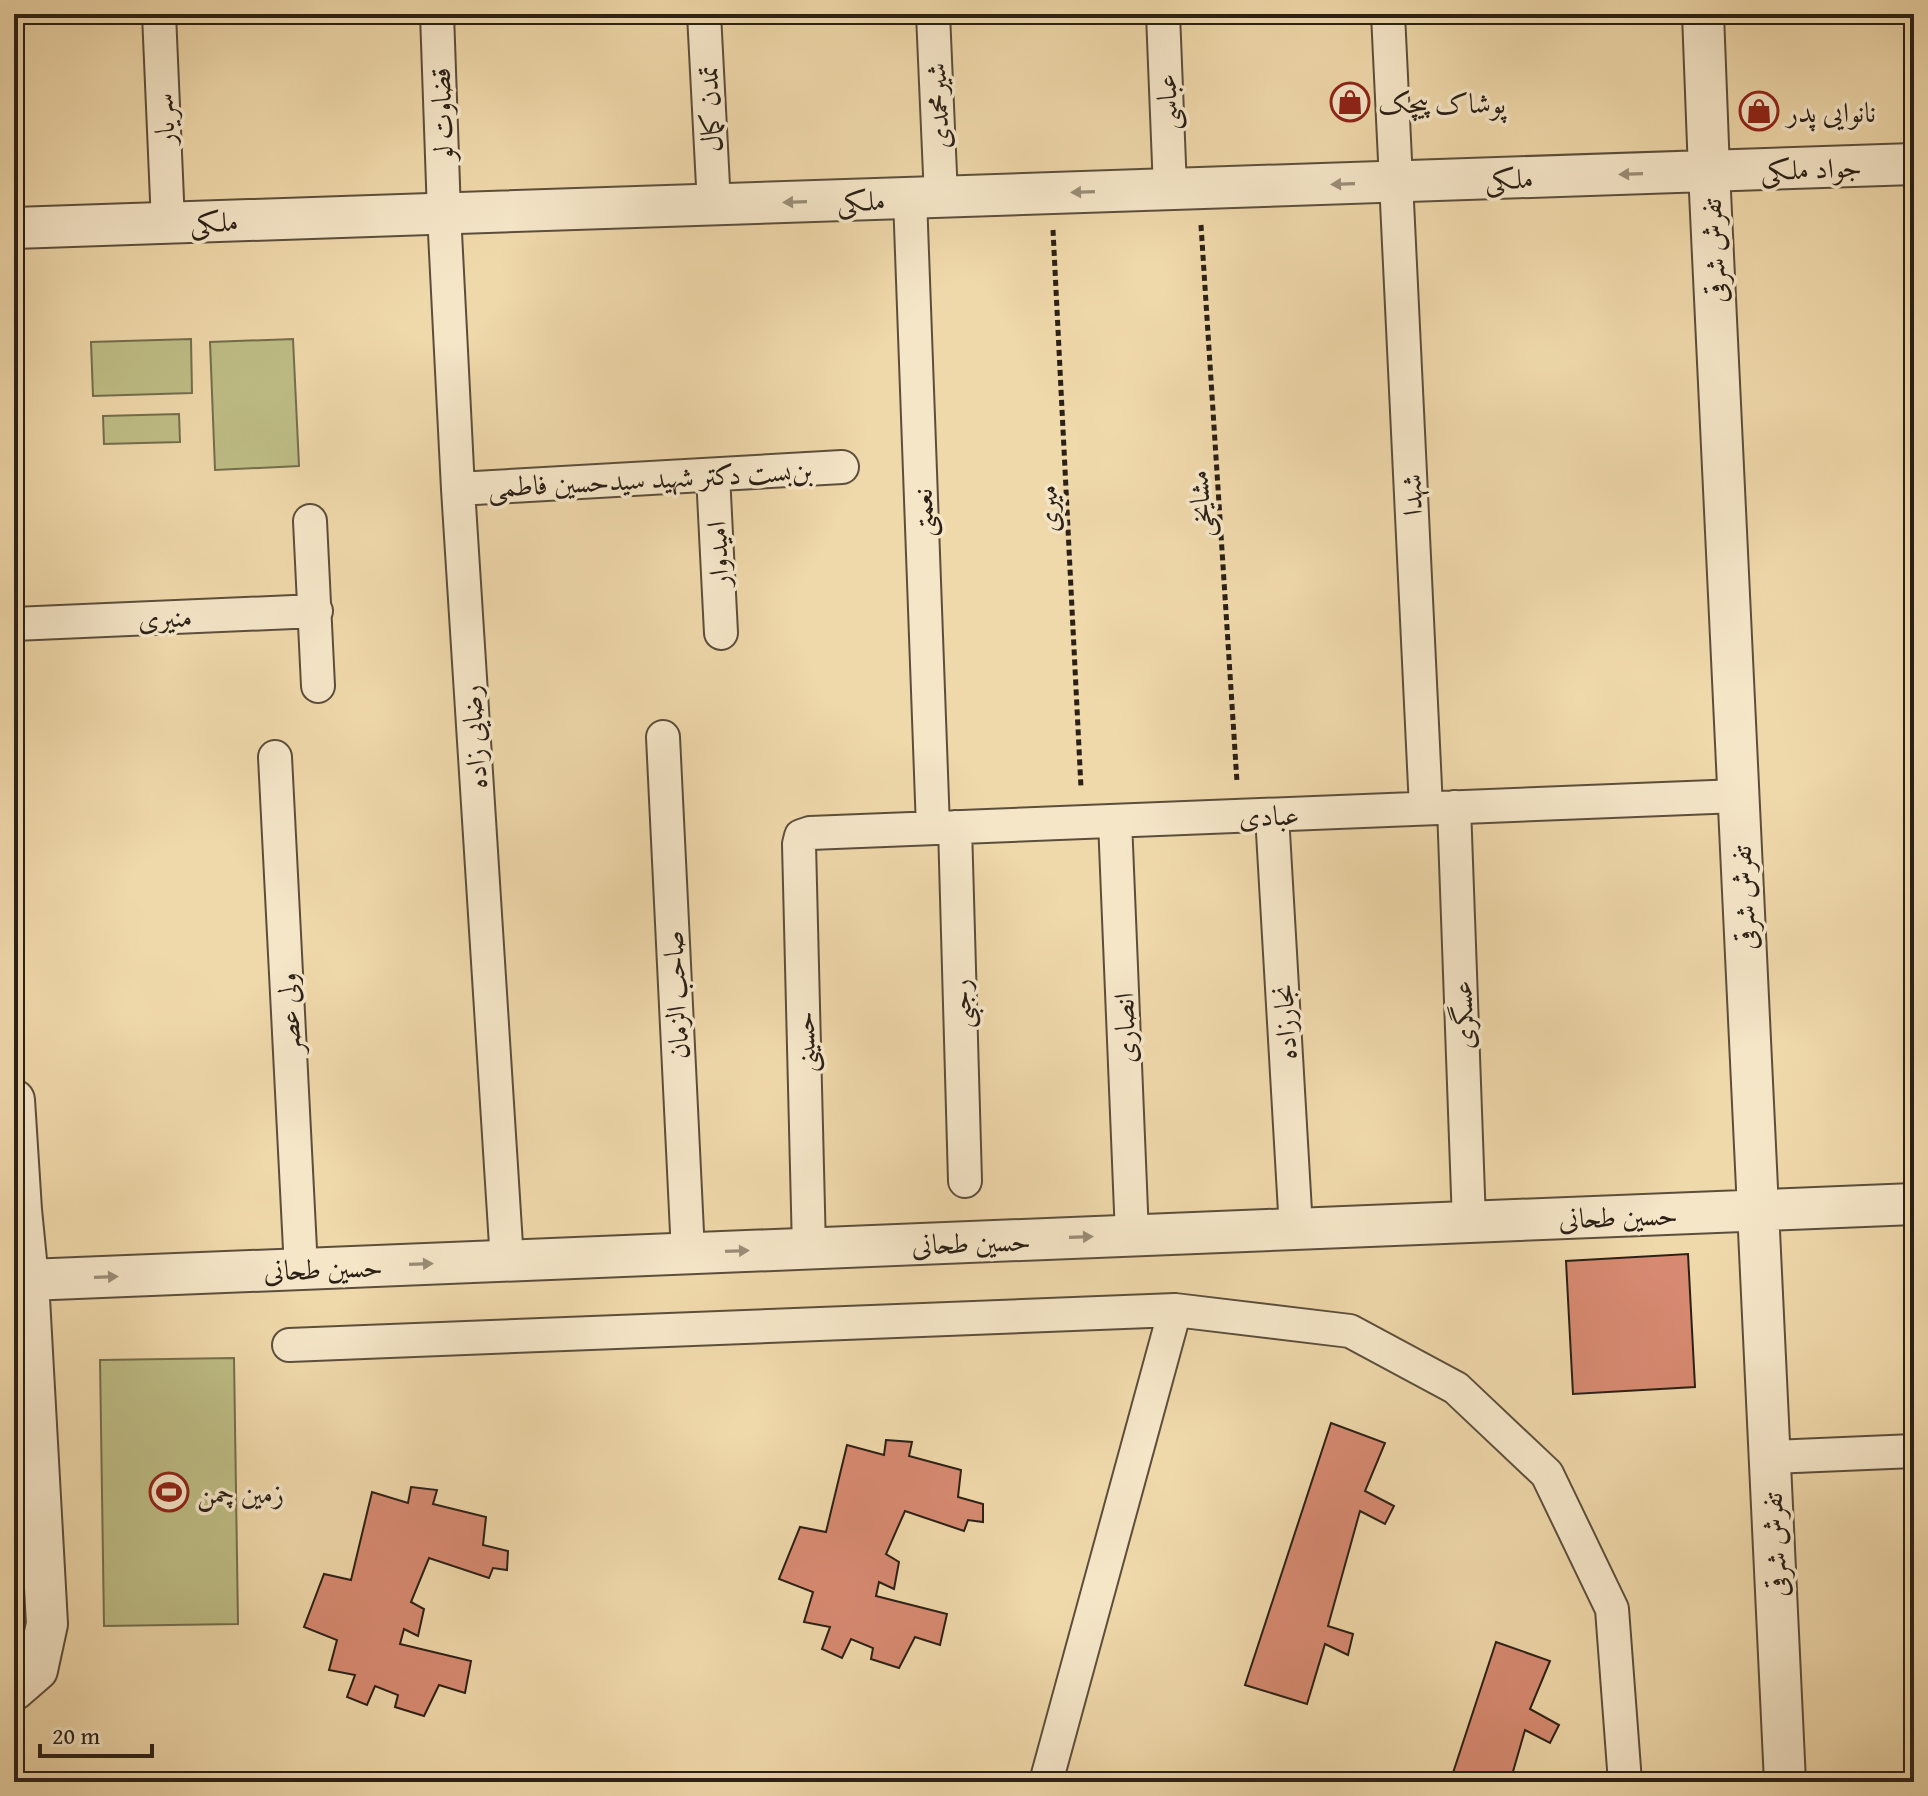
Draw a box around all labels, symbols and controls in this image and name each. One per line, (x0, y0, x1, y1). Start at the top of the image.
street label: شیرمحمدی (914, 62, 960, 150)
street label: تمدن کمال (686, 65, 732, 153)
street label: قضاوت لو (419, 67, 463, 164)
street label: عباسی (1145, 73, 1187, 131)
shop icon: پوشاک پیچک (1329, 81, 1371, 123)
place label: پوشاک پیچک (1378, 82, 1507, 124)
shop icon: نانوایی پدر (1738, 90, 1780, 132)
place label: نانوایی پدر (1784, 91, 1876, 132)
street label: سریار (141, 92, 185, 149)
street label: جواد ملکی (1760, 146, 1862, 190)
street label: ملکی (1484, 157, 1534, 199)
one-way arrow (1618, 168, 1643, 181)
one-way arrow (1330, 177, 1355, 190)
street label: ملکی (836, 179, 886, 221)
one-way arrow (1070, 186, 1095, 199)
one-way arrow (782, 195, 807, 208)
street label: تفرش شرقی (1690, 197, 1736, 304)
street label: ملکی (189, 200, 239, 242)
street label: بن‌بست دکتر شهید سیدحسین فاطمی (487, 449, 813, 507)
street label: مشایخی (1176, 469, 1222, 539)
street label: شهدا (1389, 473, 1433, 517)
street label: میری (1025, 484, 1069, 534)
street label: نعمتی (901, 488, 944, 538)
street label: امیدوار (695, 520, 739, 591)
street label: منیری (137, 595, 193, 639)
street label: رضایی زاده (449, 684, 497, 790)
street label: عبادی (1238, 793, 1300, 837)
street label: تفرش شرقی (1720, 844, 1766, 951)
street label: صاحب الزمان (651, 930, 699, 1060)
street label: ولی عصر (265, 972, 311, 1057)
street label: رجبی (939, 978, 984, 1030)
street label: عسگری (1440, 980, 1484, 1050)
street label: نجارزاده (1262, 983, 1306, 1061)
street label: انصاری (1102, 992, 1146, 1064)
street label: حسینی (783, 1011, 826, 1073)
street label: حسین طحانی (1558, 1193, 1678, 1239)
street label: حسین طحانی (911, 1219, 1031, 1265)
one-way arrow (1069, 1231, 1094, 1244)
street label: حسین طحانی (263, 1245, 383, 1291)
one-way arrow (725, 1245, 750, 1258)
one-way arrow (409, 1258, 434, 1271)
one-way arrow (94, 1270, 119, 1283)
sports icon: زمین چمن (148, 1471, 190, 1513)
place label: زمین چمن (197, 1472, 284, 1513)
street label: تفرش شرقی (1751, 1491, 1797, 1598)
scale bar (40, 1708, 152, 1758)
text: 20 m (52, 1718, 100, 1753)

